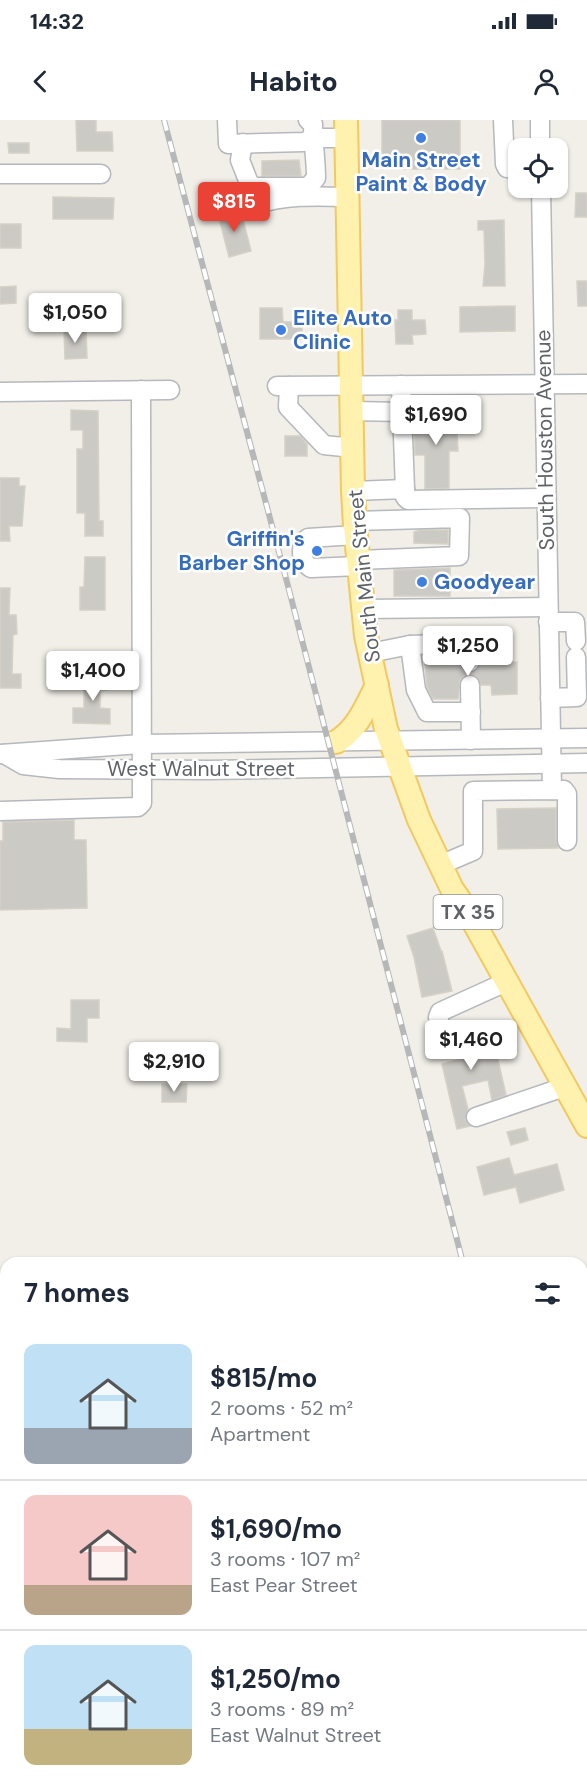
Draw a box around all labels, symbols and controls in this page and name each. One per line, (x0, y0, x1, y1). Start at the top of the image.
text: 14:32 (30, 7, 84, 36)
text: Habito (249, 64, 338, 99)
icon: back (24, 65, 57, 98)
icon: person (530, 65, 563, 98)
marker: Main Street Paint & Body (414, 131, 428, 145)
map controls (508, 138, 568, 198)
button: locate (508, 138, 568, 198)
place label: Main Street Paint & Body (355, 146, 487, 198)
pin: $815 (198, 182, 270, 233)
text: $815 (212, 188, 256, 214)
pin: $1,050 (26, 293, 124, 344)
text: $1,050 (43, 299, 107, 325)
place label: Elite Auto Clinic (293, 304, 392, 356)
marker: Elite Auto Clinic (274, 323, 288, 337)
street label: South Houston Avenue (529, 329, 561, 551)
pin: $1,690 (387, 395, 485, 446)
text: $1,690 (404, 401, 468, 427)
street label: South Main Street (341, 488, 387, 664)
place label: Griffin's Barber Shop (179, 525, 305, 577)
marker: Griffin's Barber Shop (310, 544, 324, 558)
place label: Goodyear (434, 568, 535, 596)
marker: Goodyear (415, 575, 429, 589)
pin: $1,250 (419, 626, 517, 677)
text: $1,250 (437, 632, 499, 658)
pin: $1,400 (44, 651, 142, 702)
text: $1,400 (60, 657, 126, 683)
street label: West Walnut Street (107, 755, 295, 783)
road number: TX 35 (434, 895, 502, 929)
pin: $1,460 (422, 1020, 520, 1071)
text: $1,460 (439, 1026, 503, 1052)
pin: $2,910 (125, 1042, 223, 1093)
text: $2,910 (143, 1048, 205, 1074)
text: 7 homes (24, 1276, 130, 1310)
icon: filters (531, 1277, 564, 1310)
text: $815/mo (210, 1361, 317, 1395)
icon: home (72, 1368, 144, 1440)
text: 2 rooms · 52 m² (210, 1395, 353, 1421)
text: Apartment (210, 1421, 310, 1447)
text: $1,690/mo (210, 1512, 342, 1546)
icon: home (72, 1519, 144, 1591)
text: 3 rooms · 107 m² (210, 1546, 360, 1572)
text: East Pear Street (210, 1572, 358, 1598)
text: $1,250/mo (210, 1662, 341, 1696)
icon: home (72, 1669, 144, 1741)
text: 3 rooms · 89 m² (210, 1696, 354, 1722)
text: East Walnut Street (210, 1722, 381, 1748)

